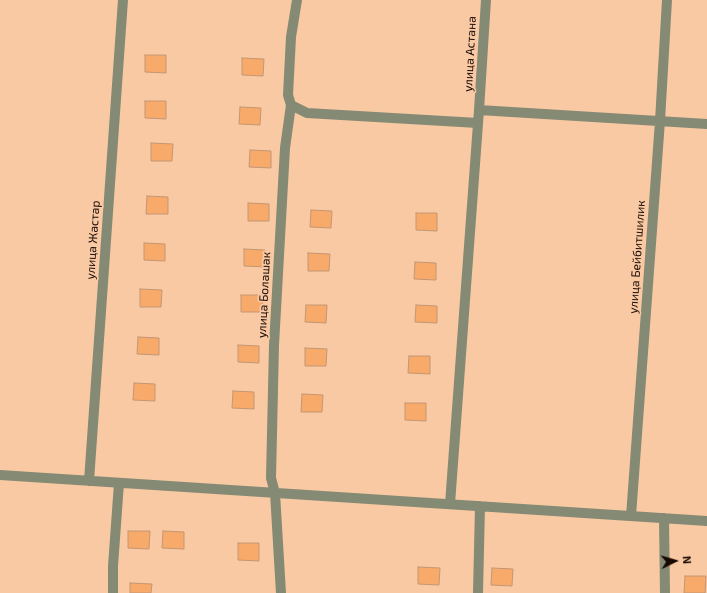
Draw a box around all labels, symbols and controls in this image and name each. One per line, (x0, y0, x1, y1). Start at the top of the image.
street label: улица Астана (461, 16, 479, 92)
street label: улица Жастар (83, 200, 103, 280)
street label: улица Бейбитшилик (626, 200, 648, 314)
street label: улица Болашак (255, 252, 273, 338)
north arrow (655, 541, 695, 581)
text: N (681, 555, 694, 564)

